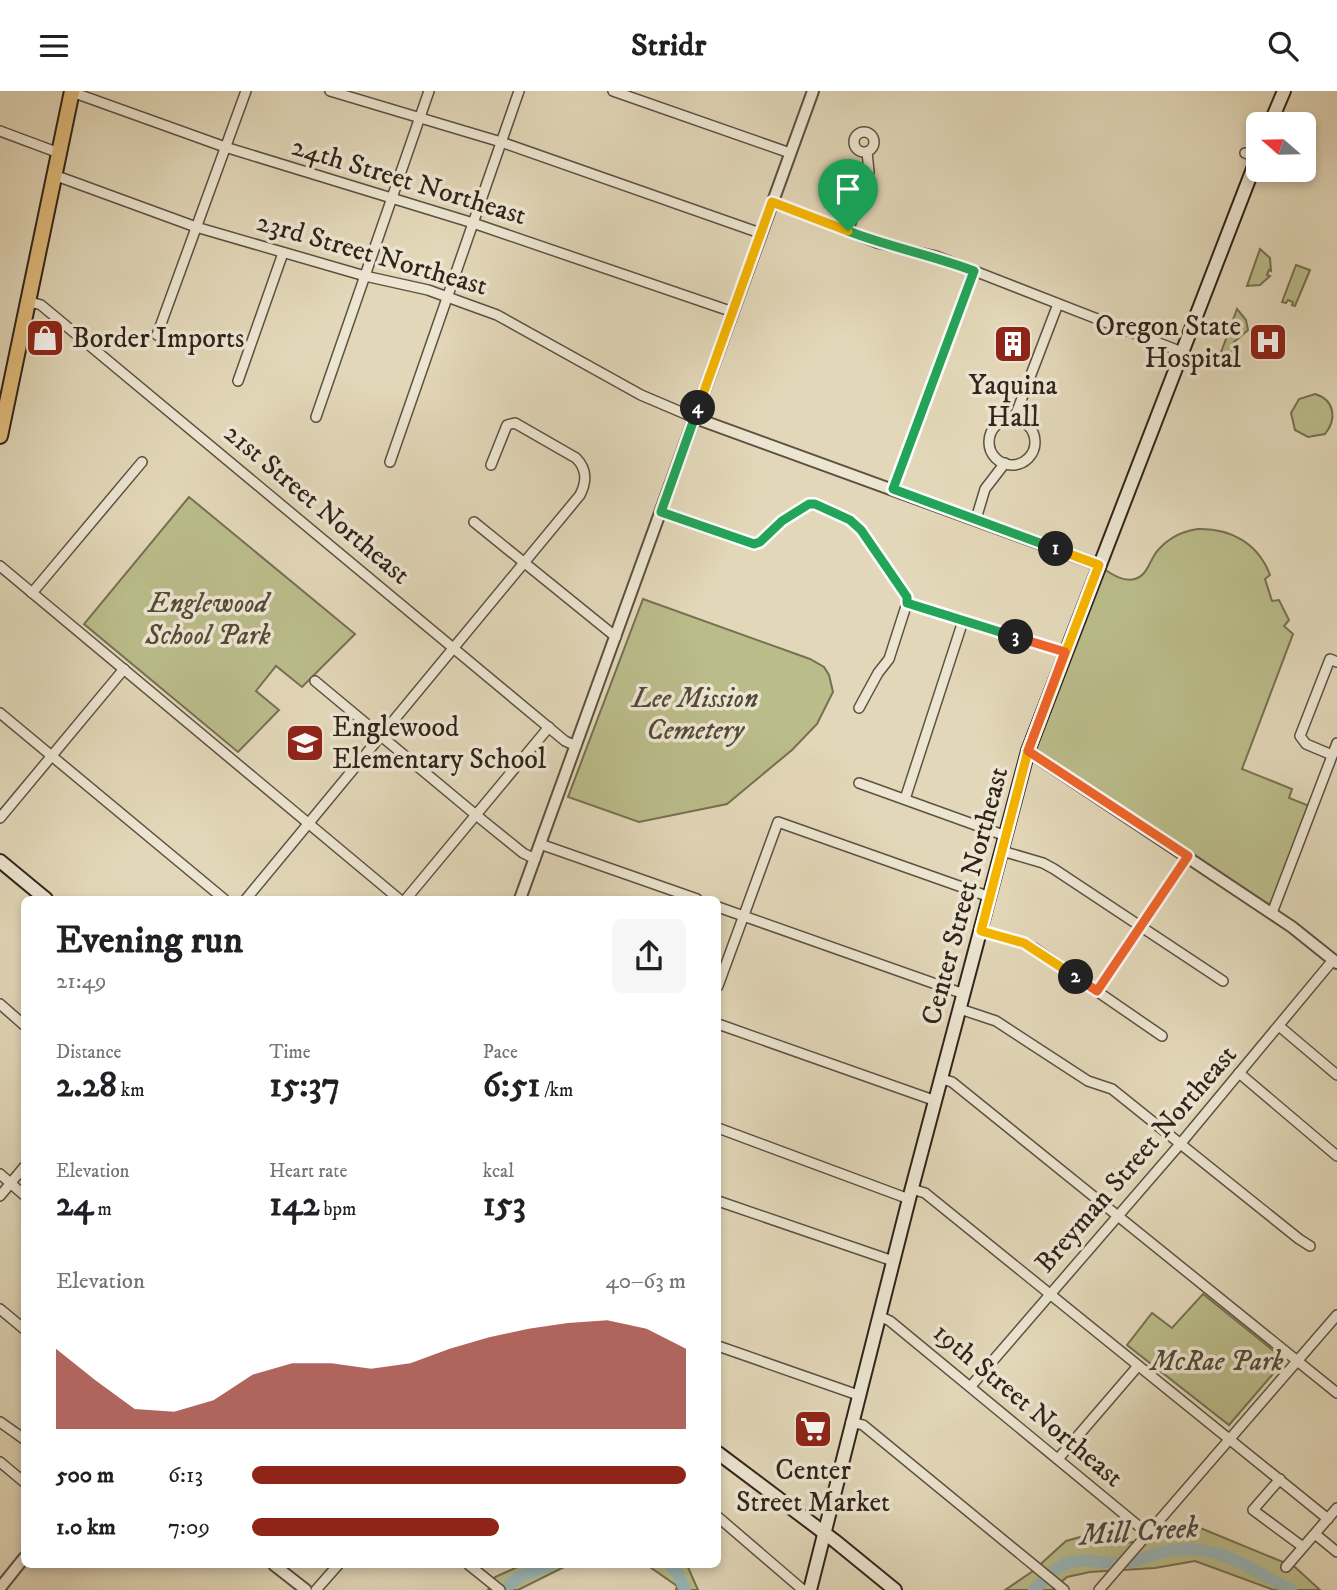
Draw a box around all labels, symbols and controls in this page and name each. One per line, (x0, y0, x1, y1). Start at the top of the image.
text: Stridr (631, 26, 706, 66)
icon: menu (35, 27, 73, 65)
icon: search (1264, 27, 1302, 65)
north arrow (1246, 112, 1316, 182)
map controls (1246, 112, 1316, 182)
street label: 24th Street Northeast (287, 129, 531, 233)
pin (818, 159, 878, 231)
icon: arrive (829, 170, 867, 208)
street label: 23rd Street Northeast (253, 204, 491, 304)
place label: Oregon State Hospital (1095, 309, 1242, 376)
shop icon: Border Imports (24, 317, 66, 359)
place label: Border Imports (72, 321, 244, 356)
hospital icon: Oregon State Hospital (1247, 321, 1289, 363)
building icon: Yaquina Hall (992, 323, 1034, 365)
place label: Yaquina Hall (969, 368, 1058, 435)
pin: 4 (680, 391, 716, 425)
text: 4 (692, 396, 703, 419)
street label: 21st Street Northeast (217, 416, 417, 592)
pin: 1 (1038, 531, 1074, 567)
text: 1 (1052, 537, 1059, 560)
park label: Englewood School Park (144, 586, 272, 653)
pin: 3 (998, 619, 1034, 655)
text: 3 (1012, 625, 1019, 648)
park label: Lee Mission Cemetery (630, 681, 758, 748)
place label: Englewood Elementary School (332, 710, 547, 777)
school or university icon: Englewood Elementary School (284, 722, 326, 764)
street label: Center Street Northeast (914, 763, 1016, 1029)
text: Evening run (56, 917, 243, 965)
button: share (612, 919, 686, 993)
pin: 2 (1058, 959, 1094, 994)
text: 2 (1071, 965, 1080, 988)
text: 21:49 (56, 967, 106, 996)
street label: Breyman Street Northeast (1028, 1038, 1244, 1280)
text: Distance (56, 1041, 121, 1064)
text: Time (269, 1041, 311, 1064)
text: Pace (483, 1041, 518, 1064)
text: 2.28 (56, 1064, 117, 1108)
text: 15:37 (269, 1064, 340, 1108)
text: 6:51 (483, 1064, 540, 1108)
text: km (117, 1079, 145, 1102)
text: /km (540, 1079, 573, 1102)
text: Elevation (56, 1160, 130, 1183)
text: Heart rate (269, 1160, 347, 1183)
text: kcal (483, 1160, 514, 1183)
text: 24 (56, 1183, 93, 1227)
text: 142 (269, 1183, 320, 1227)
text: 153 (483, 1183, 526, 1227)
text: m (93, 1198, 112, 1221)
text: bpm (320, 1198, 356, 1221)
text: Elevation (56, 1267, 145, 1296)
text: 40–63 m (606, 1267, 686, 1296)
street label: 19th Street Northeast (926, 1315, 1130, 1495)
park label: McRae Park (1148, 1344, 1284, 1379)
supermarket icon: Center Street Market (792, 1408, 834, 1450)
place label: Center Street Market (736, 1453, 890, 1520)
text: 500 m (56, 1461, 114, 1490)
text: 6:13 (168, 1461, 203, 1490)
water label: Mill Creek (1076, 1509, 1200, 1555)
text: 1.0 km (56, 1513, 116, 1542)
text: 7:09 (168, 1513, 210, 1542)

